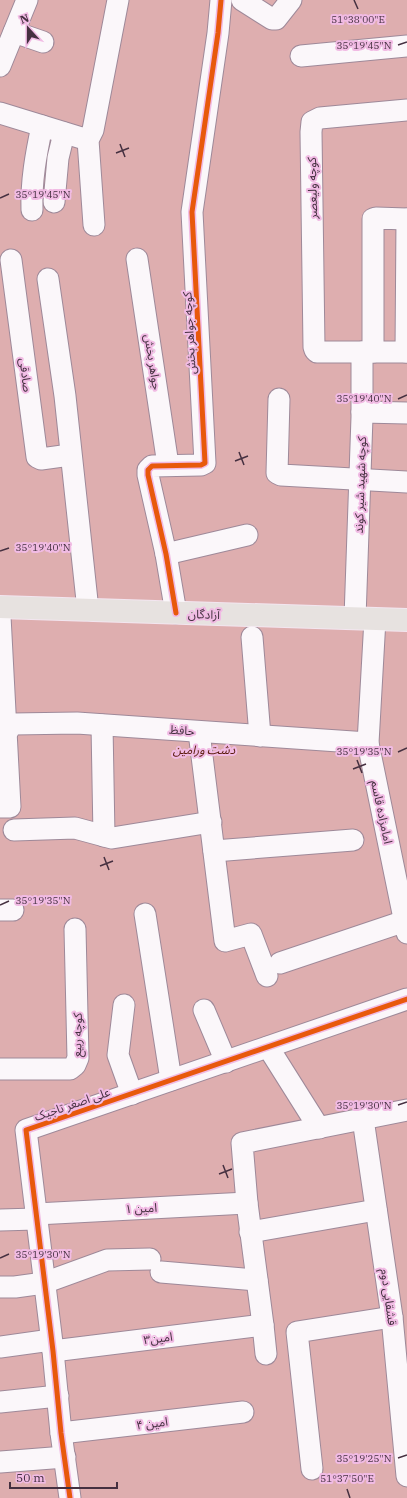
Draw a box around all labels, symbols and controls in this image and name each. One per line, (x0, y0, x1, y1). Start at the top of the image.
north arrow (8, 8, 48, 48)
text: N (18, 10, 31, 27)
text: 51°38'00"E (331, 13, 385, 26)
text: 35°19'45"N (337, 39, 392, 52)
street label: کوچه ولیعصر (304, 156, 321, 220)
text: 35°19'45"N (16, 188, 71, 201)
street label: کوچه جواهر بخش (179, 290, 200, 375)
street label: جواهر بخش (141, 333, 165, 391)
street label: صادقی (16, 357, 36, 393)
text: 35°19'40"N (337, 392, 392, 405)
street label: کوچه شهید شیر کوند (351, 435, 370, 534)
text: 35°19'40"N (16, 541, 71, 554)
street label: آزادگان (188, 606, 221, 622)
street label: حافظ (169, 722, 195, 738)
park label: دشت ورامین (173, 742, 236, 757)
text: 35°19'35"N (337, 745, 392, 758)
street label: امامزاده قاسم (366, 779, 396, 846)
text: 35°19'35"N (16, 894, 71, 907)
street label: کوچه ربیع (69, 1012, 87, 1057)
street label: علی اصغر تاجیک (32, 1084, 112, 1124)
text: 35°19'30"N (337, 1099, 392, 1112)
street label: امین ۱ (125, 1200, 158, 1216)
text: 35°19'30"N (16, 1248, 71, 1261)
street label: قشقایی دوم (376, 1268, 400, 1327)
street label: امین۳ (143, 1329, 174, 1347)
street label: امین ۴ (135, 1414, 169, 1432)
text: 35°19'25"N (337, 1452, 392, 1465)
scale bar (10, 1464, 117, 1490)
text: 50 m (16, 1470, 45, 1485)
text: 51°37'50"E (320, 1472, 374, 1485)

